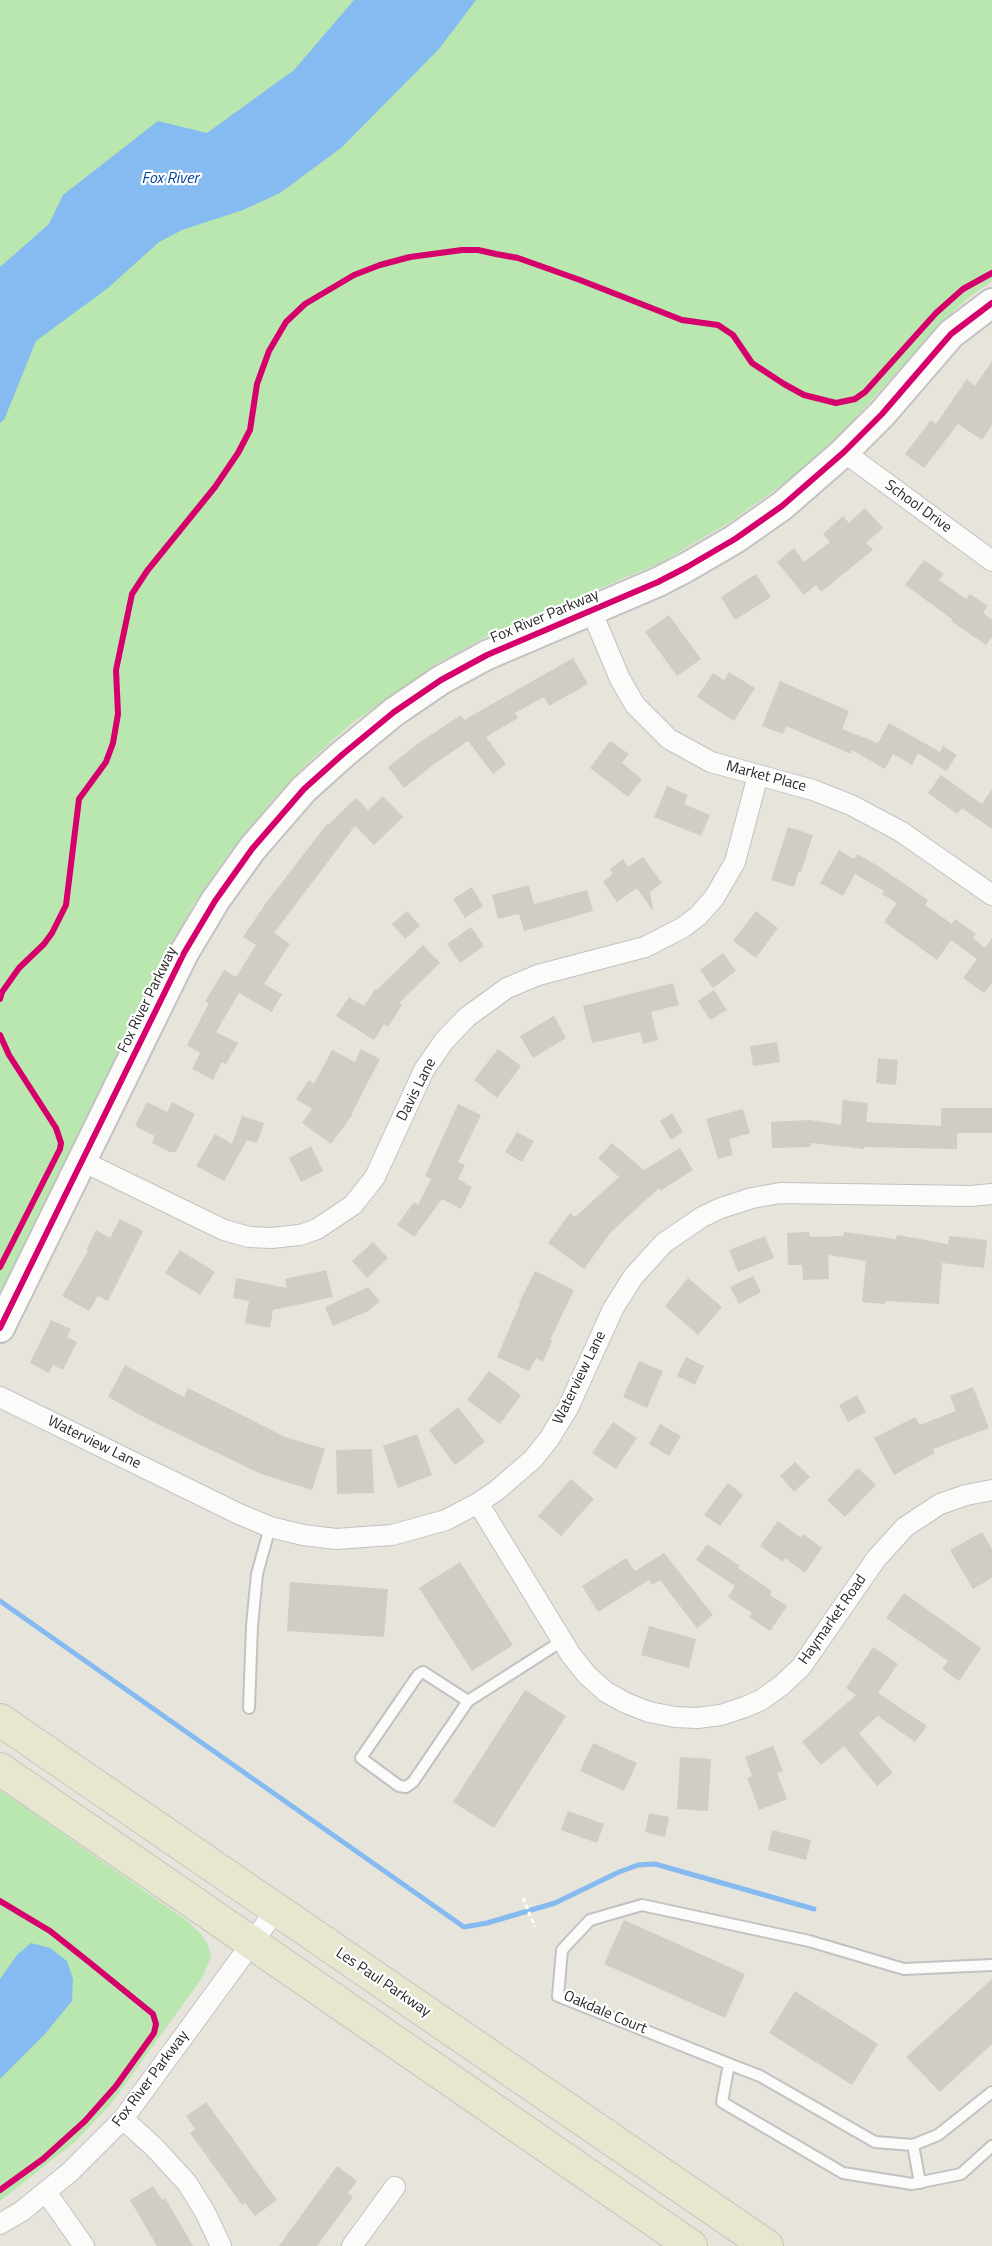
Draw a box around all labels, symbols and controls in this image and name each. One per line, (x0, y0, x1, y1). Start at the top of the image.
water label: Fox River (141, 169, 199, 189)
street label: School Drive (881, 477, 955, 537)
street label: Fox River Parkway (488, 586, 602, 648)
street label: Market Place (724, 758, 808, 796)
street label: Fox River Parkway (115, 944, 181, 1056)
street label: Davis Lane (393, 1056, 441, 1124)
street label: Waterview Lane (550, 1328, 610, 1428)
street label: Waterview Lane (44, 1413, 144, 1473)
street label: Haymarket Road (795, 1572, 871, 1668)
street label: Les Paul Parkway (332, 1945, 434, 2021)
street label: Oakdale Court (561, 1987, 649, 2039)
street label: Fox River Parkway (109, 2027, 193, 2131)

